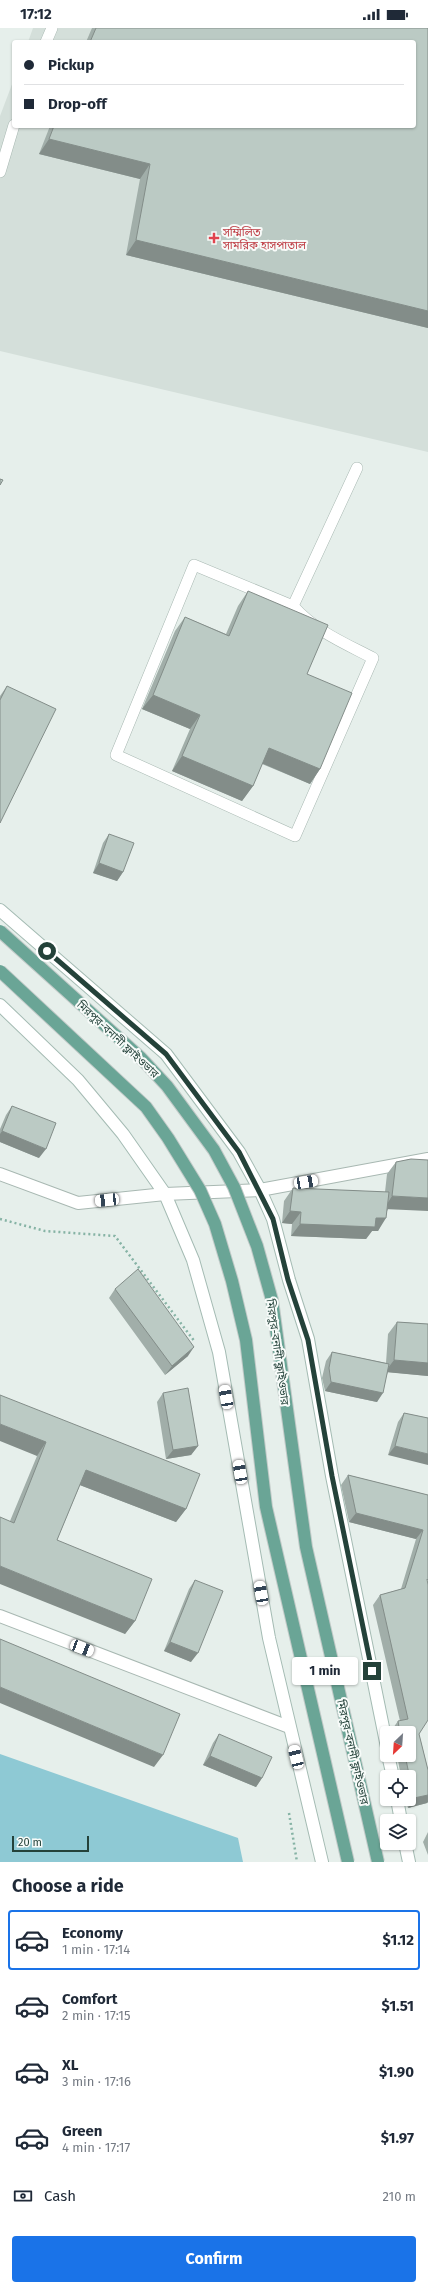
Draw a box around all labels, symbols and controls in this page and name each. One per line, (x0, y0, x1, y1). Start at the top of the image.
text: 17:12 (20, 5, 52, 23)
text: Pickup (48, 56, 94, 74)
text: Drop-off (48, 95, 107, 113)
place label: সম্মিলিত সামরিক হাসপাতাল (222, 226, 307, 252)
marker: সম্মিলিত সামরিক হাসপাতাল (208, 232, 220, 244)
route start (38, 942, 56, 960)
street label: মিরপুর-বনানী ফ্লাইওভার (73, 997, 162, 1081)
car (293, 1174, 319, 1190)
car (94, 1193, 120, 1207)
street label: মিরপুর-বনানী ফ্লাইওভার (263, 1297, 291, 1406)
car (218, 1384, 234, 1410)
car (232, 1459, 248, 1485)
car (253, 1580, 269, 1606)
car (69, 1638, 95, 1658)
callout: 1 min (292, 1657, 358, 1685)
route end (363, 1662, 381, 1680)
text: 1 min (309, 1663, 341, 1678)
street label: মিরপুর-বনানী ফ্লাইওভার (334, 1698, 371, 1806)
north arrow (380, 1726, 416, 1762)
map controls (380, 1726, 416, 1850)
car (287, 1744, 305, 1770)
button: locate (380, 1770, 416, 1806)
button: layers (380, 1814, 416, 1850)
scale bar (12, 1834, 89, 1853)
text: 20 m (18, 1836, 42, 1849)
text: Choose a ride (12, 1875, 124, 1897)
icon: car (14, 1922, 50, 1958)
text: Economy (62, 1924, 123, 1942)
text: $1.12 (383, 1931, 414, 1949)
text: 1 min · 17:14 (62, 1942, 130, 1957)
icon: car (14, 1988, 50, 2024)
text: Comfort (62, 1990, 118, 2008)
text: $1.51 (381, 1997, 414, 2015)
text: 2 min · 17:15 (62, 2008, 130, 2023)
icon: car (14, 2054, 50, 2090)
text: XL (62, 2056, 78, 2074)
text: $1.90 (379, 2063, 414, 2081)
text: 3 min · 17:16 (62, 2074, 131, 2089)
icon: car (14, 2120, 50, 2156)
text: Green (62, 2122, 102, 2140)
text: $1.97 (381, 2129, 414, 2147)
text: 4 min · 17:17 (62, 2140, 130, 2155)
icon: cash (12, 2185, 34, 2207)
text: Cash (44, 2187, 76, 2205)
text: 210 m (382, 2189, 416, 2204)
button: Confirm (12, 2236, 416, 2282)

